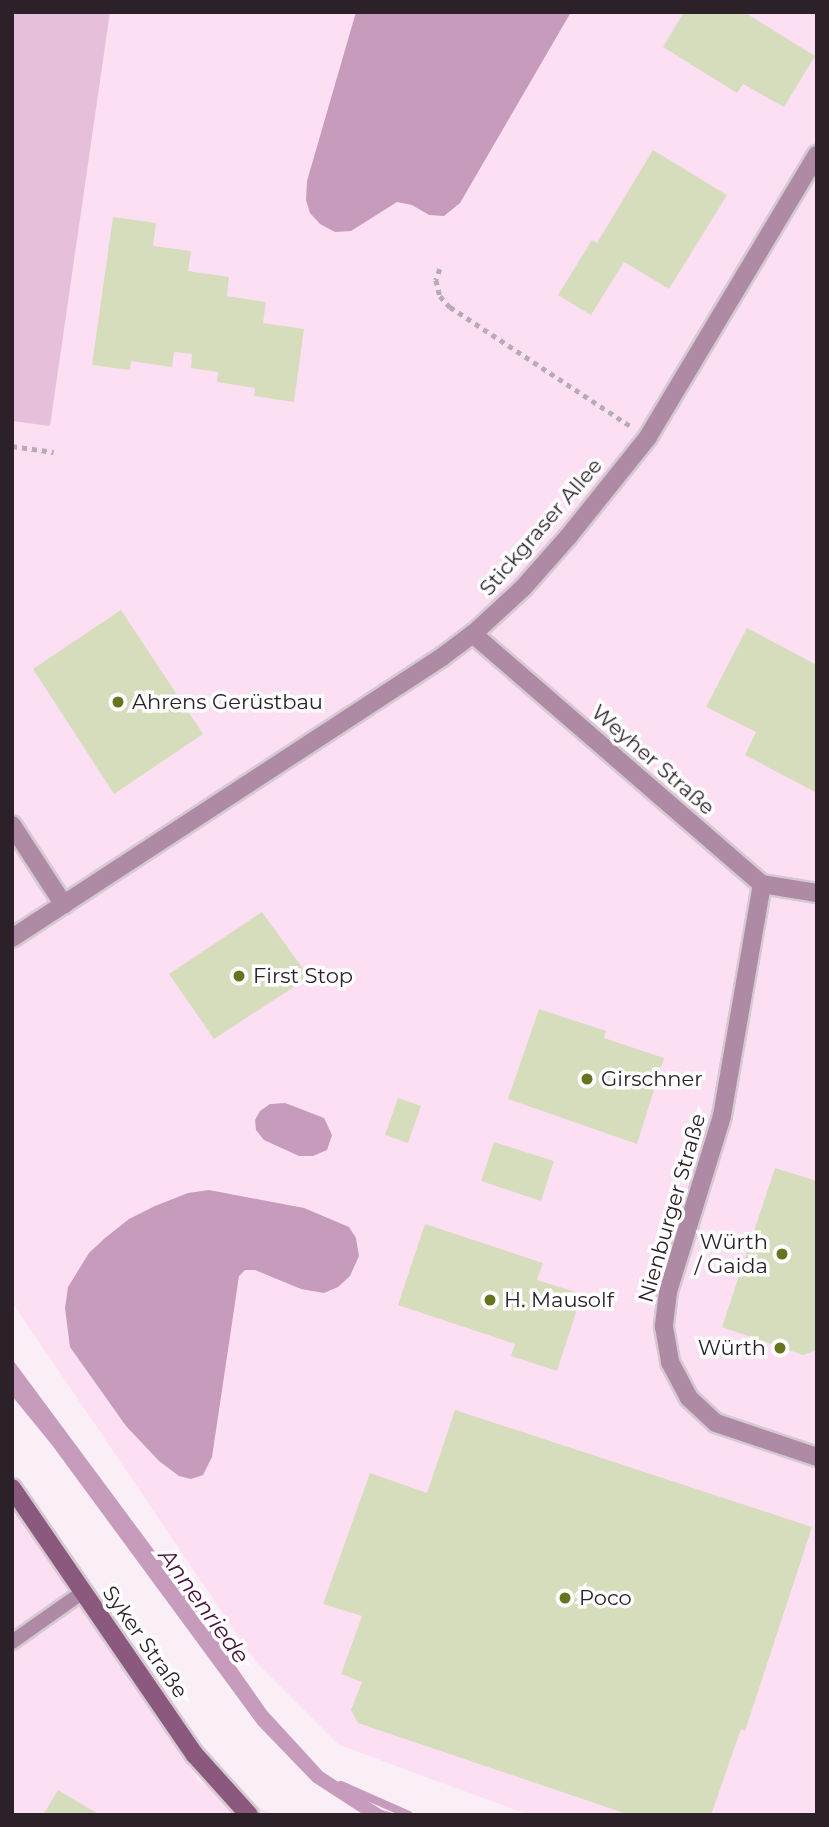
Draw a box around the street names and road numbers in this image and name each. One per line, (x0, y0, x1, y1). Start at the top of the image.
street label: Stickgraser Allee (474, 453, 608, 601)
street label: Weyher Straße (586, 700, 720, 820)
street label: Nienburger Straße (633, 1111, 711, 1305)
street label: Syker Straße (97, 1581, 193, 1703)

